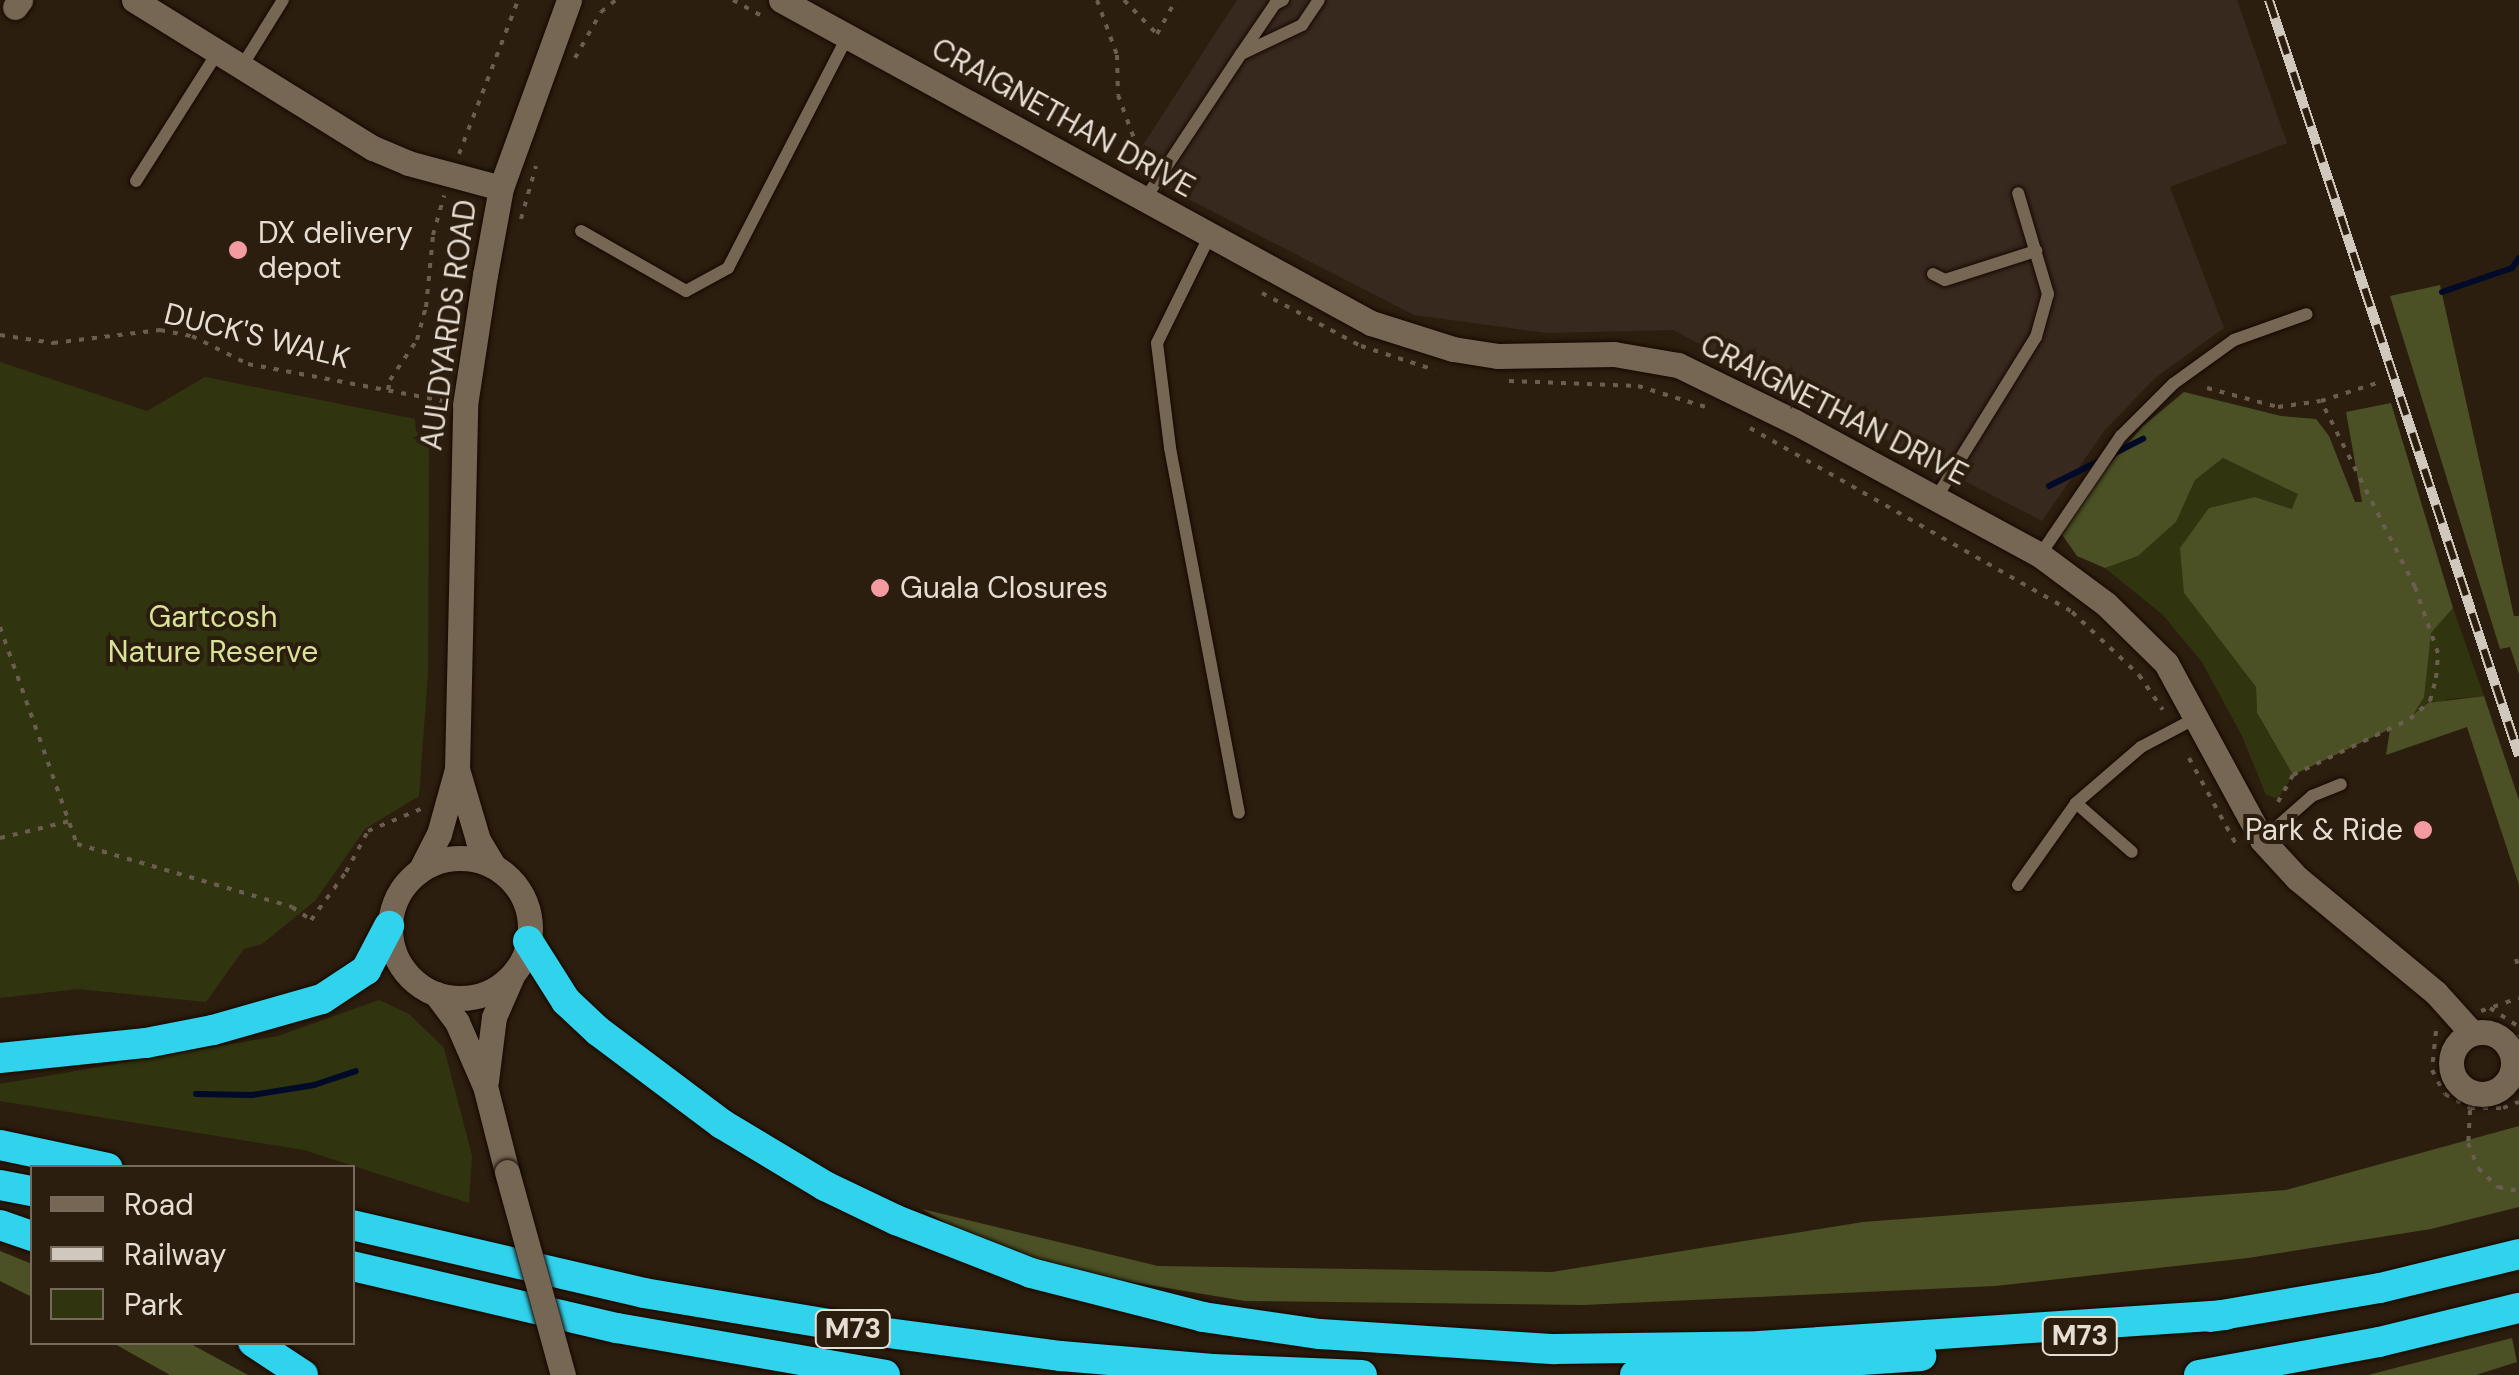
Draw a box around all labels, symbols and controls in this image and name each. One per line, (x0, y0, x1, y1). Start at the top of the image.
street label: CRAIGNETHAN DRIVE (925, 31, 1201, 205)
street label: AULDYARDS ROAD (414, 197, 484, 453)
place label: DX delivery depot (258, 215, 413, 286)
marker: DX delivery depot (227, 239, 249, 261)
street label: DUCK'S WALK (161, 296, 353, 376)
street label: CRAIGNETHAN DRIVE (1694, 327, 1974, 493)
place label: Guala Closures (900, 570, 1108, 606)
marker: Guala Closures (869, 577, 891, 599)
park label: Gartcosh Nature Reserve (108, 599, 318, 670)
place label: Park & Ride (2245, 812, 2403, 848)
marker: Park & Ride (2412, 819, 2434, 841)
legend (30, 1165, 355, 1345)
text: Road (124, 1185, 194, 1224)
text: Railway (124, 1235, 227, 1274)
text: Park (124, 1285, 183, 1324)
road number: M73 (813, 1306, 893, 1352)
road number: M73 (2040, 1313, 2120, 1359)

